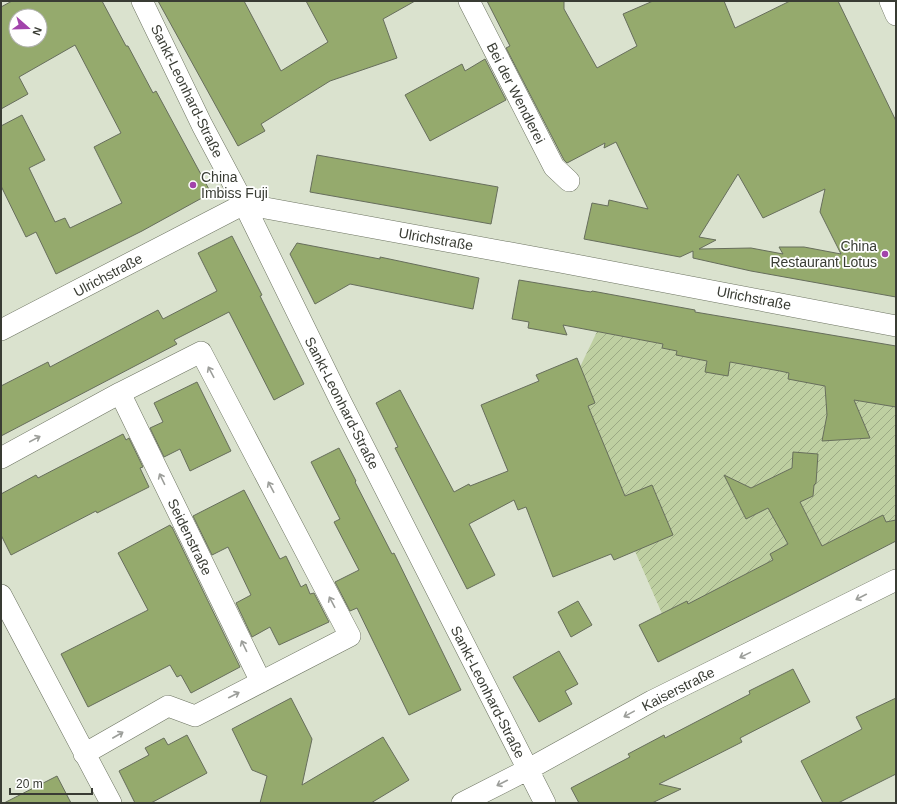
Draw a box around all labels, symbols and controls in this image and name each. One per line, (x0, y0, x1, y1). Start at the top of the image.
north arrow (8, 8, 48, 48)
street label: Sankt-Leonhard-Straße (148, 22, 226, 160)
text: N (30, 26, 44, 37)
street label: Bei der Wendlerei (484, 40, 548, 146)
place label: China Imbiss Fuji (201, 169, 268, 201)
marker: China Imbiss Fuji (188, 180, 198, 190)
street label: Ulrichstraße (397, 225, 475, 253)
place label: China Restaurant Lotus (770, 238, 877, 270)
marker: China Restaurant Lotus (880, 249, 890, 259)
street label: Ulrichstraße (71, 250, 145, 300)
street label: Ulrichstraße (715, 283, 793, 313)
street label: Sankt-Leonhard-Straße (302, 334, 382, 472)
one-way arrow (207, 366, 214, 378)
one-way arrow (29, 435, 41, 443)
one-way arrow (158, 474, 165, 486)
one-way arrow (267, 481, 275, 493)
street label: Seidenstraße (165, 496, 216, 578)
one-way arrow (855, 594, 867, 601)
one-way arrow (328, 596, 335, 608)
street label: Sankt-Leonhard-Straße (448, 623, 528, 761)
one-way arrow (240, 641, 247, 653)
one-way arrow (739, 652, 751, 659)
street label: Kaiserstraße (639, 664, 717, 714)
one-way arrow (228, 691, 240, 699)
one-way arrow (623, 711, 635, 718)
one-way arrow (112, 730, 124, 738)
scale bar (10, 770, 92, 796)
text: 20 m (16, 777, 43, 791)
one-way arrow (497, 779, 509, 787)

